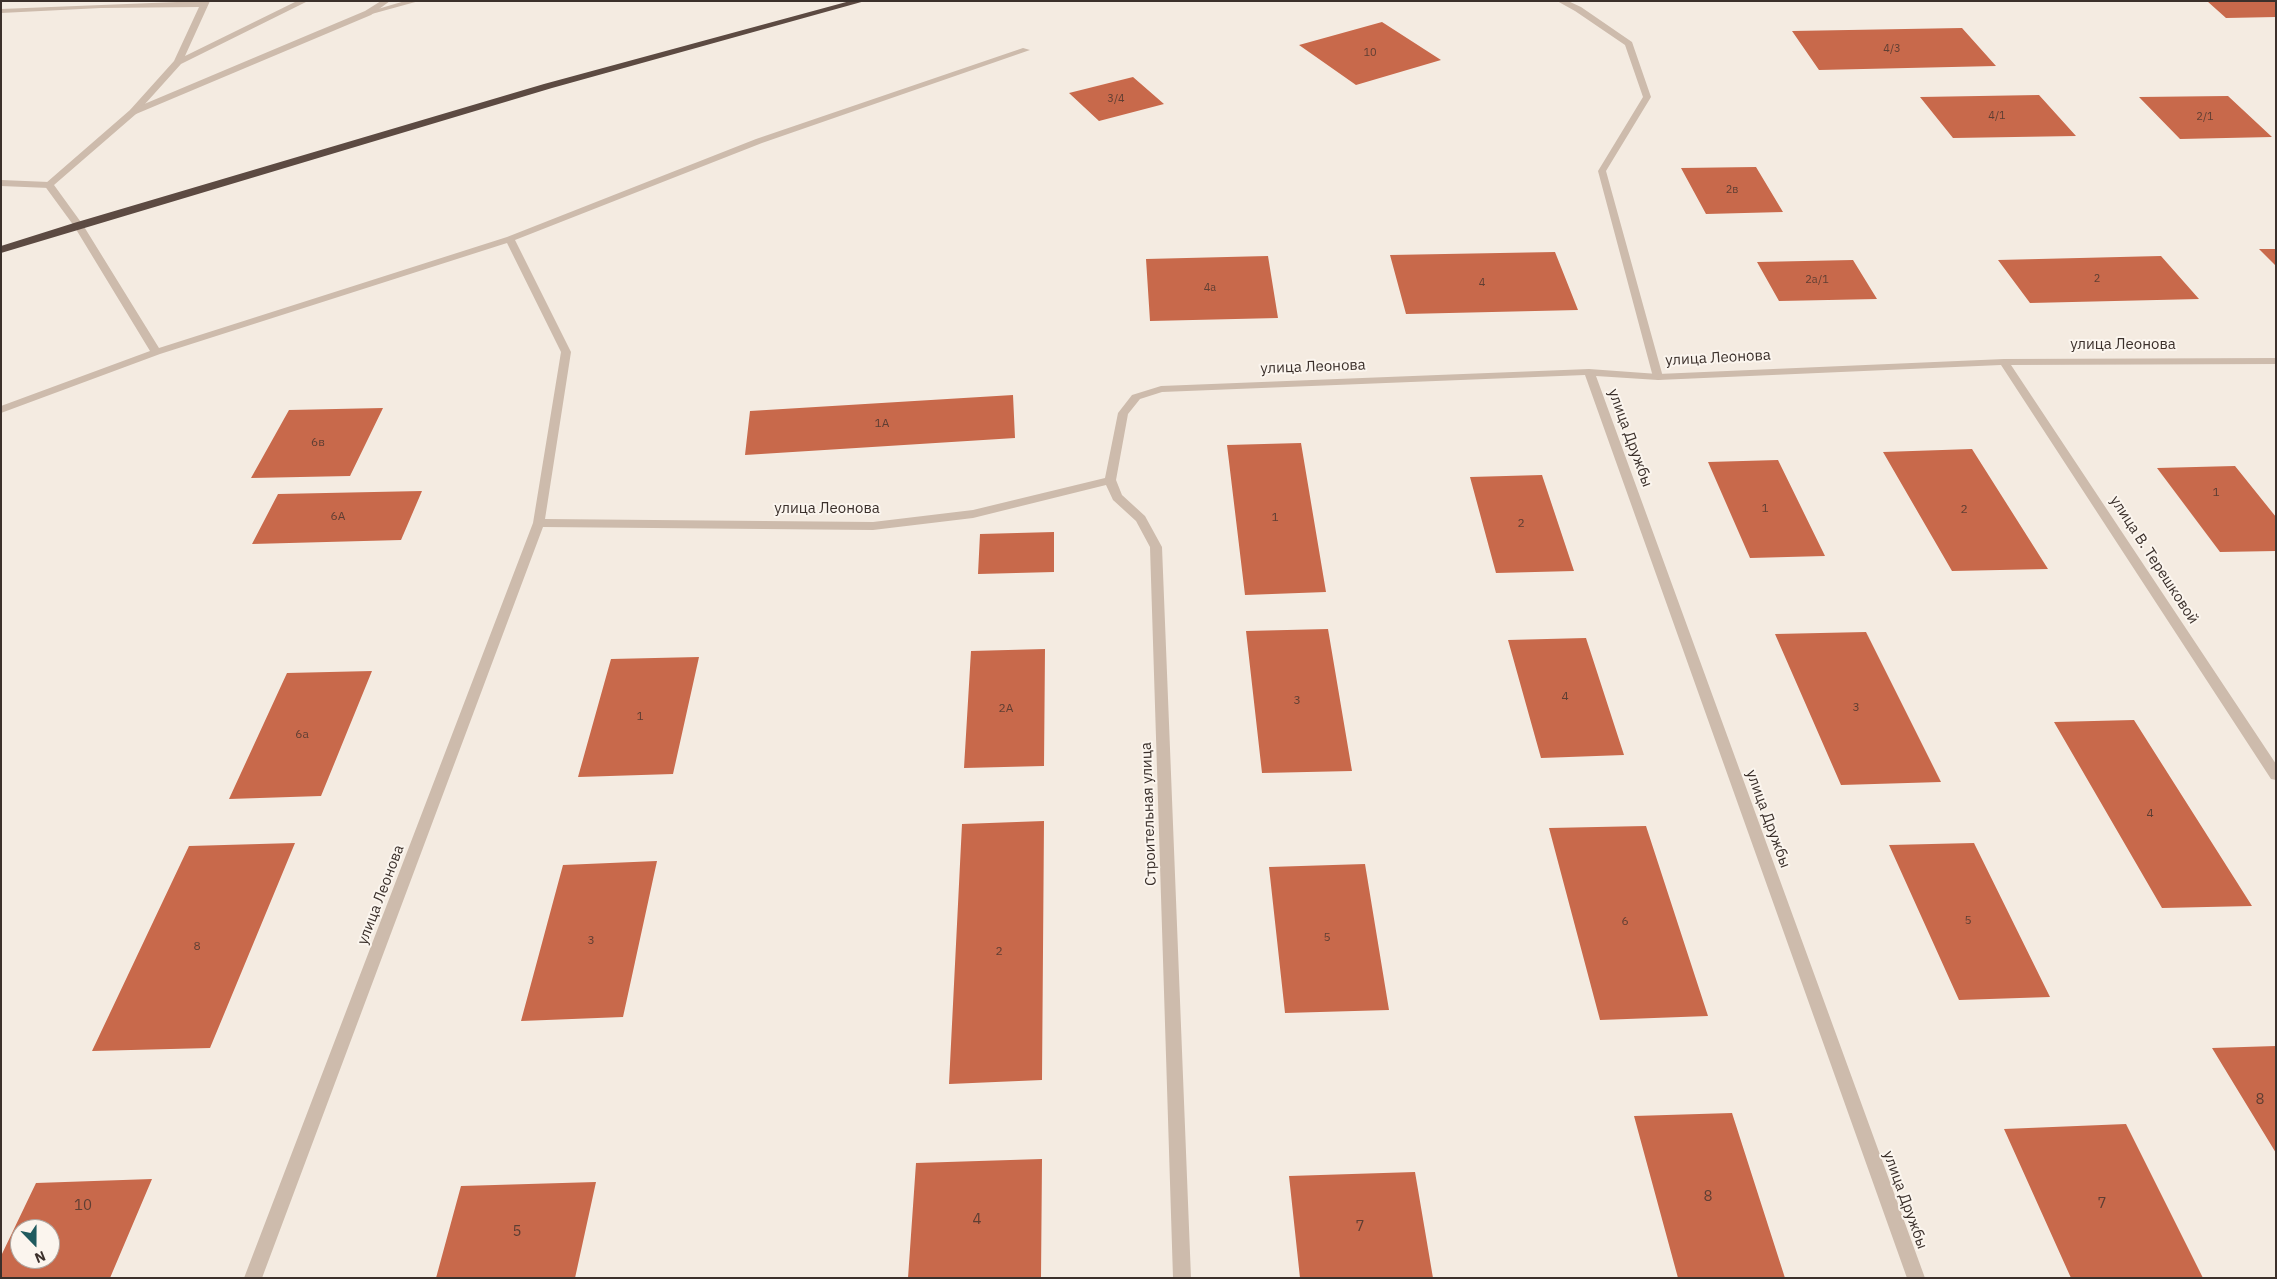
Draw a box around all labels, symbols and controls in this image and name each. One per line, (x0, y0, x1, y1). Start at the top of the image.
house number: 4/3 (1883, 42, 1901, 56)
house number: 10 (1363, 46, 1377, 60)
house number: 3/4 (1107, 92, 1125, 106)
house number: 4/1 (1988, 109, 2006, 123)
house number: 2/1 (2196, 110, 2214, 124)
house number: 2в (1726, 183, 1738, 197)
house number: 2 (2094, 272, 2100, 286)
house number: 2а/1 (1805, 273, 1829, 287)
house number: 4 (1479, 276, 1485, 290)
house number: 4а (1204, 281, 1216, 295)
street label: улица Леонова (2070, 336, 2176, 354)
street label: улица Леонова (1665, 346, 1771, 370)
street label: улица Леонова (1260, 356, 1366, 378)
street label: улица Дружбы (1604, 387, 1656, 489)
house number: 1А (875, 417, 889, 431)
house number: 6в (311, 436, 325, 450)
house number: 1 (2212, 486, 2220, 500)
street label: улица В. Терешковой (2106, 493, 2202, 627)
street label: улица Леонова (774, 500, 880, 518)
house number: 1 (1761, 502, 1769, 516)
house number: 2 (1960, 503, 1968, 517)
house number: 6А (331, 510, 345, 524)
house number: 1 (1271, 511, 1279, 525)
house number: 2 (1517, 517, 1525, 531)
house number: 4 (1561, 690, 1569, 704)
house number: 3 (1293, 694, 1301, 708)
house number: 3 (1852, 701, 1860, 715)
house number: 2А (999, 702, 1013, 716)
house number: 1 (636, 710, 644, 724)
house number: 6а (295, 728, 309, 742)
street label: Строительная улица (1137, 742, 1161, 886)
street label: улица Дружбы (1742, 768, 1794, 870)
house number: 4 (2146, 807, 2154, 821)
street label: улица Леонова (354, 843, 408, 947)
house number: 5 (1964, 914, 1972, 928)
house number: 6 (1621, 915, 1629, 929)
house number: 5 (1323, 931, 1331, 945)
house number: 3 (587, 934, 595, 948)
house number: 8 (193, 940, 201, 954)
house number: 2 (995, 945, 1003, 959)
house number: 8 (2256, 1091, 2264, 1109)
street label: улица Дружбы (1879, 1149, 1931, 1251)
house number: 8 (1704, 1188, 1712, 1206)
house number: 7 (2098, 1195, 2106, 1213)
house number: 10 (74, 1197, 92, 1215)
house number: 4 (973, 1211, 981, 1229)
house number: 7 (1356, 1218, 1364, 1236)
north arrow (10, 1219, 60, 1269)
house number: 5 (513, 1223, 521, 1241)
text: N (32, 1247, 48, 1267)

